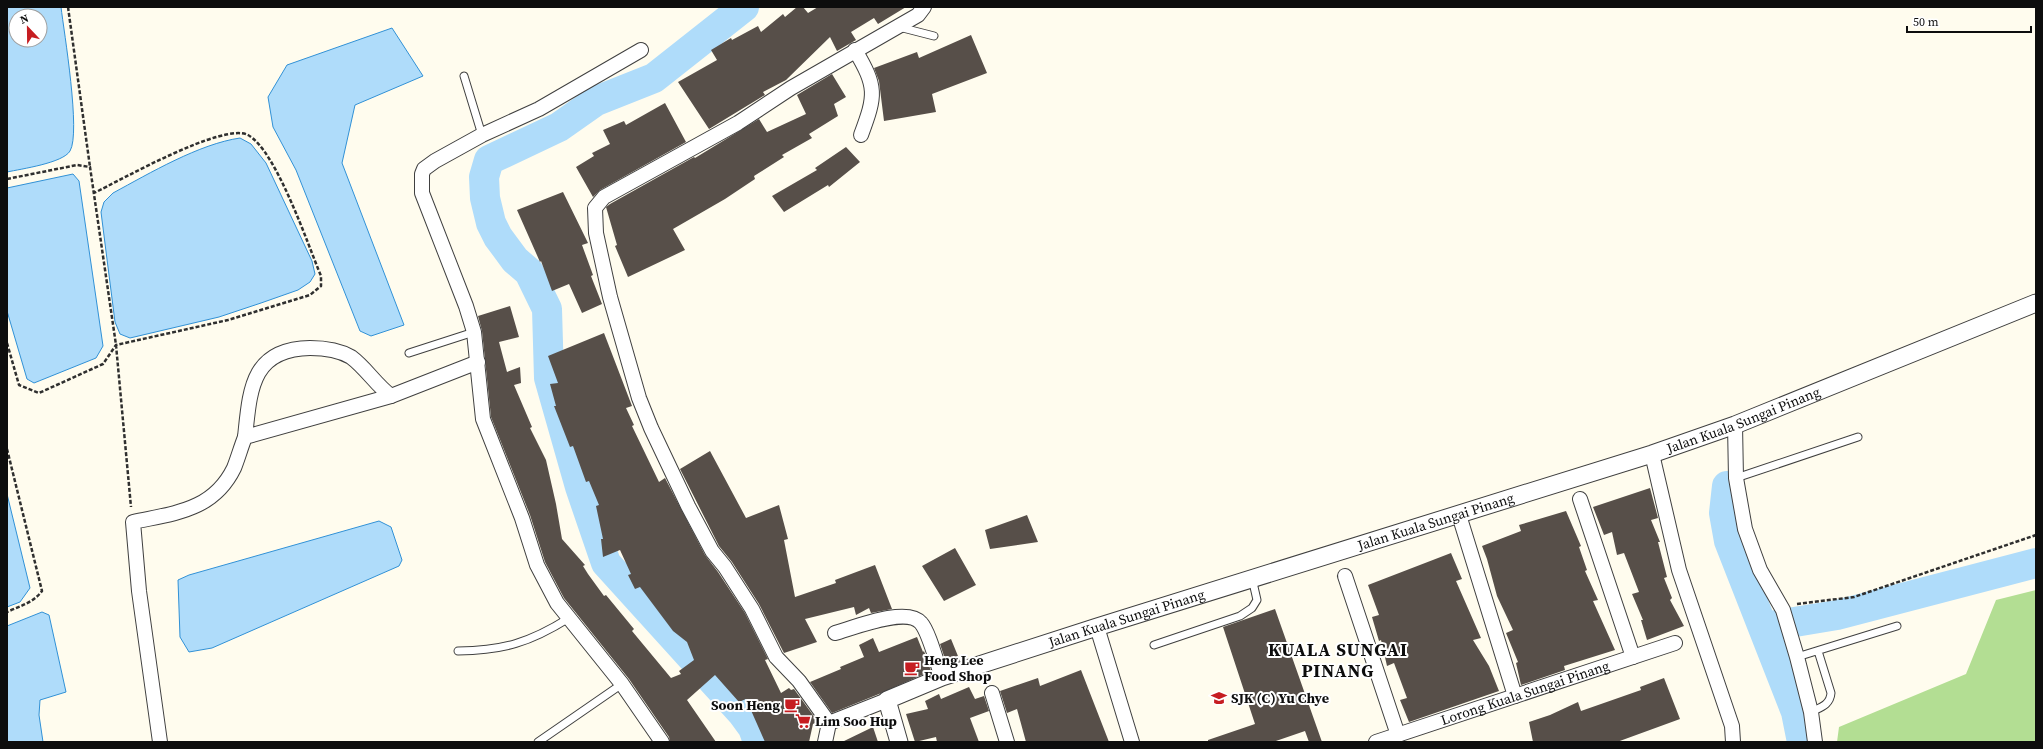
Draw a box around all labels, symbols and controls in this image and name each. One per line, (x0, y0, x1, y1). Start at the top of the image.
north arrow (8, 8, 48, 48)
scale bar (1907, 8, 2031, 34)
text: N (18, 11, 31, 28)
text: 50 m (1913, 14, 1939, 30)
street label: Jalan Kuala Sungai Pinang (1663, 382, 1823, 458)
street label: Jalan Kuala Sungai Pinang (1354, 488, 1516, 555)
street label: Jalan Kuala Sungai Pinang (1045, 584, 1207, 652)
district label: KUALA SUNGAI PINANG (1268, 637, 1408, 683)
place label: Heng Lee Food Shop (924, 650, 992, 686)
street label: Lorong Kuala Sungai Pinang (1438, 655, 1612, 730)
cafe icon: Heng Lee Food Shop (903, 659, 921, 677)
place label: SJK (C) Yu Chye (1231, 688, 1329, 708)
school or university icon: SJK (C) Yu Chye (1210, 689, 1228, 707)
place label: Soon Heng (711, 695, 780, 715)
cafe icon: Soon Heng (783, 696, 801, 714)
place label: Lim Soo Hup (815, 711, 897, 731)
supermarket icon: Lim Soo Hup (794, 712, 812, 730)

